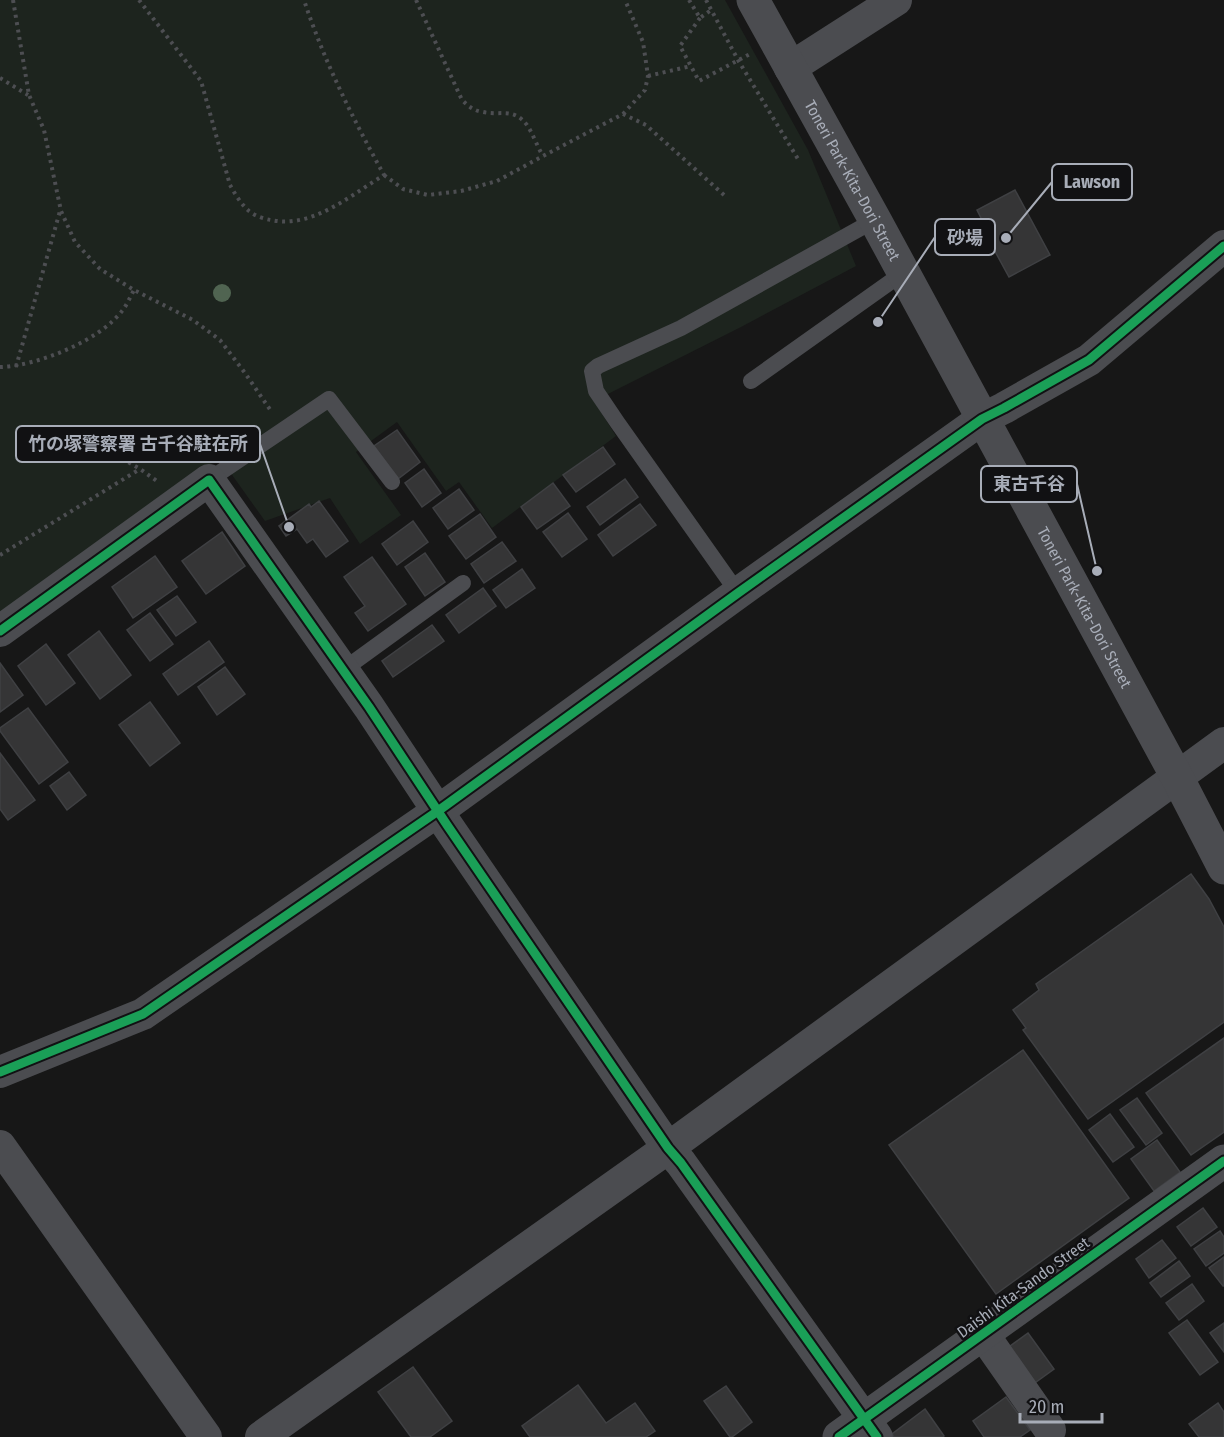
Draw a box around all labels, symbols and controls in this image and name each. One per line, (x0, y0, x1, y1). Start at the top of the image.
street label: Toneri Park-Kita-Dori Street (800, 97, 905, 265)
callout: Lawson (1052, 164, 1132, 200)
text: Lawson (1064, 171, 1120, 193)
callout: 砂場 (935, 219, 995, 255)
text: 砂場 (947, 227, 983, 249)
callout: 竹の塚警察署 古千谷駐在所 (16, 426, 260, 462)
text: 竹の塚警察署 古千谷駐在所 (28, 433, 248, 455)
callout: 東古千谷 (981, 466, 1077, 502)
text: 東古千谷 (993, 473, 1065, 495)
street label: Toneri Park-Kita-Dori Street (1033, 524, 1136, 692)
street label: Daishi Kita-Sando Street (953, 1233, 1094, 1342)
scale bar (1020, 1386, 1102, 1424)
text: 20 m (1029, 1396, 1064, 1418)

